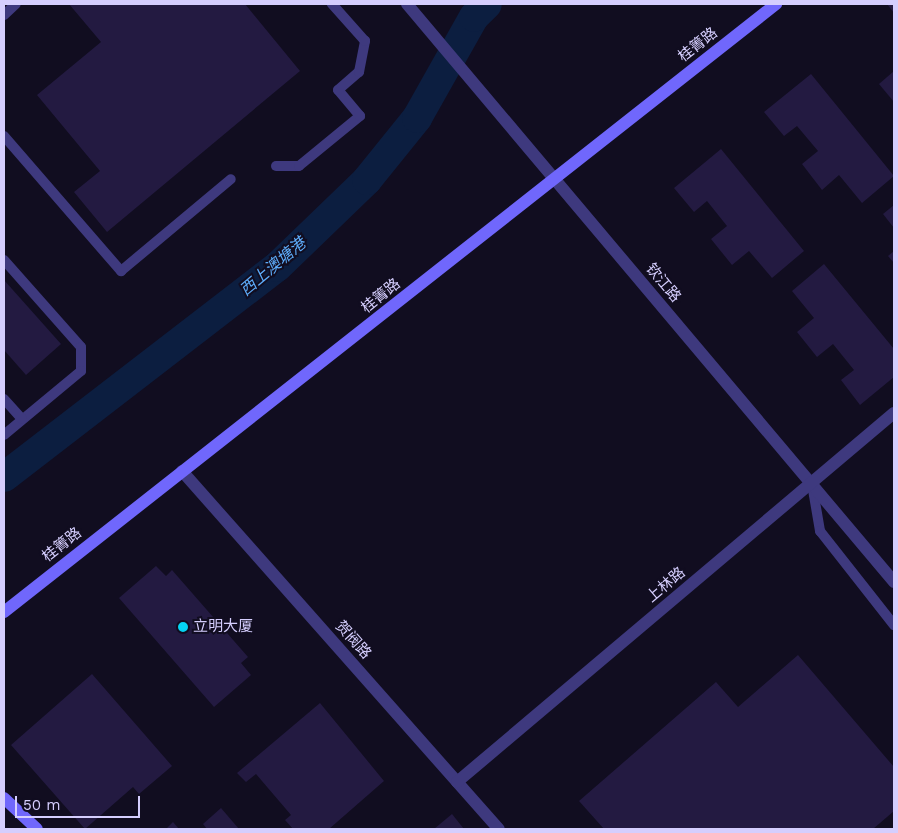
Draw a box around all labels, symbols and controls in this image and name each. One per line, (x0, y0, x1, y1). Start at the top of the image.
street label: 桂箐路 (675, 24, 721, 66)
water label: 西上澳塘港 (236, 234, 310, 300)
street label: 钦江路 (642, 260, 684, 306)
street label: 桂箐路 (358, 275, 404, 317)
street label: 桂箐路 (39, 524, 85, 566)
street label: 上林路 (643, 564, 689, 606)
street label: 贺阀路 (331, 617, 375, 663)
place label: 立明大厦 (193, 618, 253, 636)
marker: 立明大厦 (177, 621, 189, 633)
scale bar (18, 786, 142, 818)
text: 50 m (23, 796, 60, 814)

